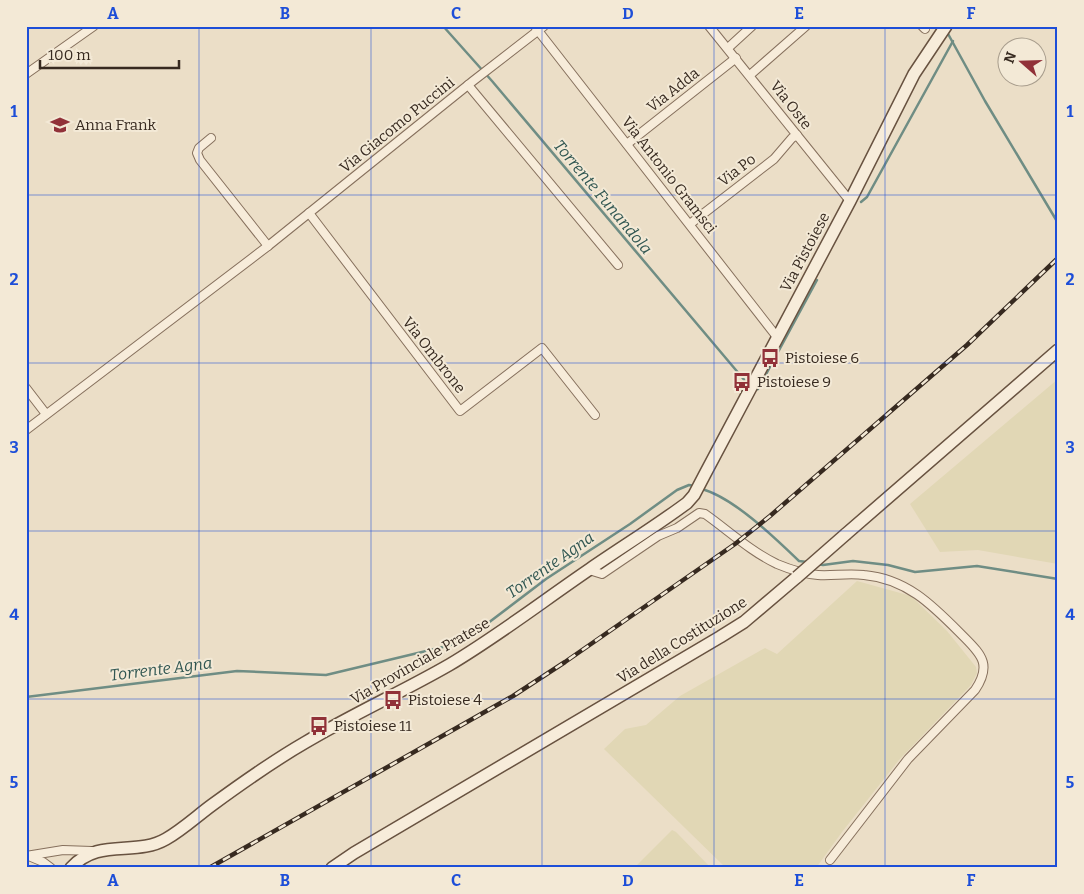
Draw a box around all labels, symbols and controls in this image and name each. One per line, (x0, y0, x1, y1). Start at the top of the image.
text: A (107, 4, 119, 23)
text: B (280, 4, 290, 23)
text: C (451, 4, 461, 23)
text: D (622, 4, 634, 23)
text: E (794, 4, 804, 23)
text: F (967, 4, 976, 23)
scale bar (40, 38, 179, 70)
north arrow (996, 38, 1046, 88)
text: 100 m (48, 46, 91, 64)
text: N (1000, 50, 1020, 66)
street label: Via Adda (643, 64, 703, 116)
street label: Via Giacomo Puccini (336, 73, 458, 177)
street label: Via Oste (766, 77, 816, 133)
text: 1 (11, 102, 18, 121)
text: 1 (1067, 102, 1074, 121)
street label: Via Antonio Gramsci (618, 113, 721, 237)
school or university icon: Anna Frank (49, 114, 71, 136)
place label: Anna Frank (75, 116, 157, 134)
water label: Torrente Funandola (550, 136, 656, 258)
street label: Via Po (715, 150, 759, 190)
street label: Via Pistoiese (777, 209, 833, 295)
text: 2 (9, 270, 19, 289)
text: 2 (1065, 270, 1075, 289)
street label: Via Ombrone (399, 313, 469, 397)
bus stop icon: Pistoiese 6 (759, 347, 781, 369)
place label: Pistoiese 6 (785, 349, 859, 367)
bus stop icon: Pistoiese 9 (731, 371, 753, 393)
place label: Pistoiese 9 (757, 373, 831, 391)
text: 3 (9, 438, 19, 457)
text: 3 (1065, 438, 1075, 457)
water label: Torrente Agna (502, 528, 598, 602)
street label: Via della Costituzione (614, 593, 750, 687)
text: 4 (9, 605, 19, 624)
text: 4 (1065, 605, 1075, 624)
street label: Via Provinciale Pratese (347, 614, 493, 708)
water label: Torrente Agna (109, 653, 213, 685)
bus stop icon: Pistoiese 4 (382, 689, 404, 711)
place label: Pistoiese 4 (408, 691, 482, 709)
bus stop icon: Pistoiese 11 (308, 715, 330, 737)
place label: Pistoiese 11 (334, 717, 412, 735)
text: 5 (10, 773, 19, 792)
text: 5 (1066, 773, 1075, 792)
text: A (107, 871, 119, 890)
text: B (280, 871, 290, 890)
text: C (451, 871, 461, 890)
text: D (622, 871, 634, 890)
text: E (794, 871, 804, 890)
text: F (967, 871, 976, 890)

